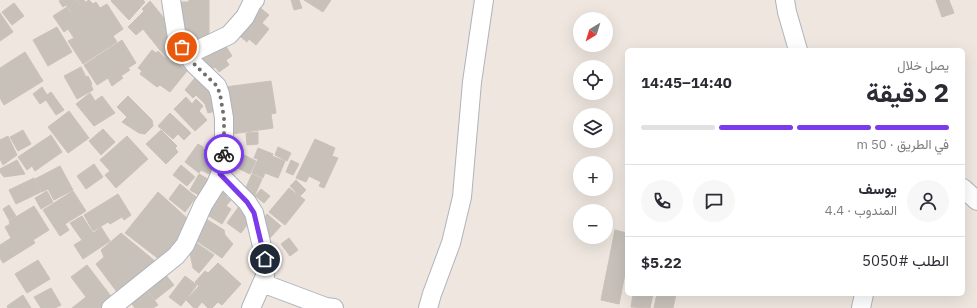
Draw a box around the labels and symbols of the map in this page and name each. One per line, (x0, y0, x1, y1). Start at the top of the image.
north arrow (573, 12, 613, 52)
pin (165, 30, 199, 64)
courier (204, 134, 244, 174)
pin (248, 242, 282, 276)

